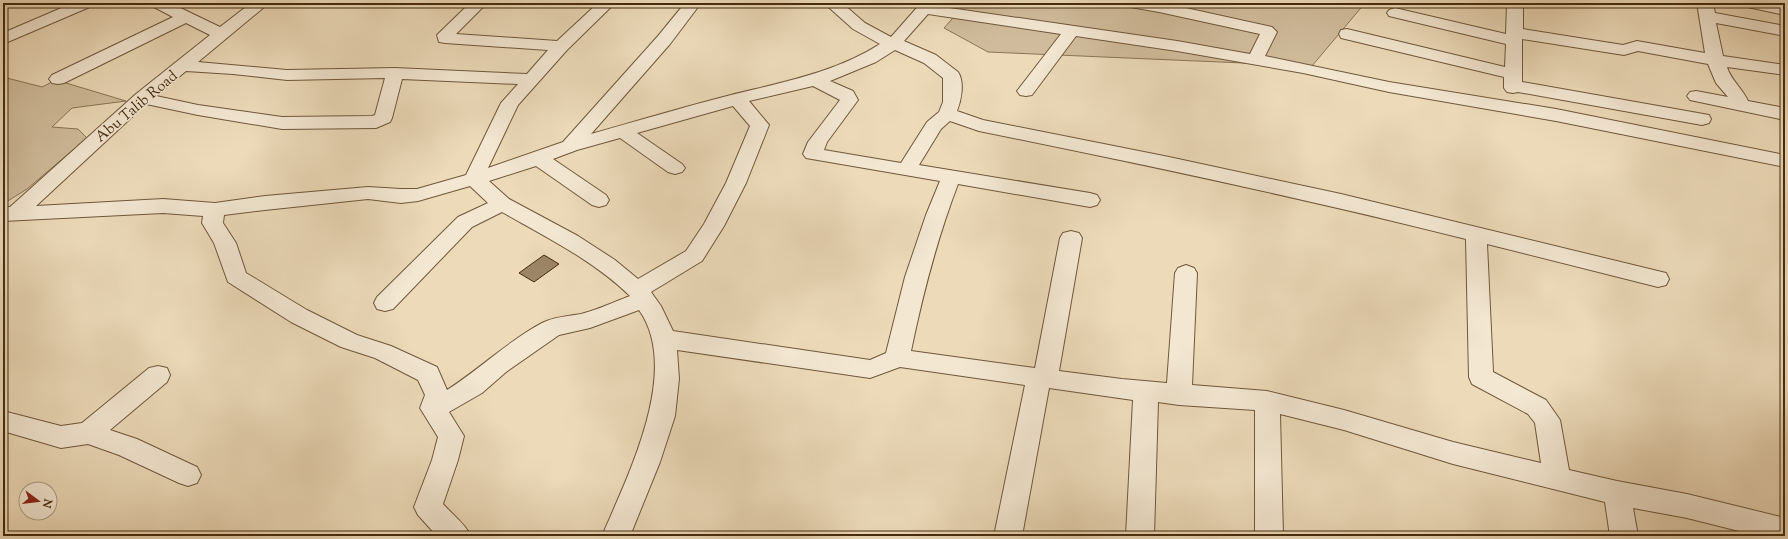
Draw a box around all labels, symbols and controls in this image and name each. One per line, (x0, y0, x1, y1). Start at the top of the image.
street label: Abu Talib Road (91, 66, 183, 148)
north arrow (18, 481, 58, 521)
text: N (38, 496, 56, 510)

